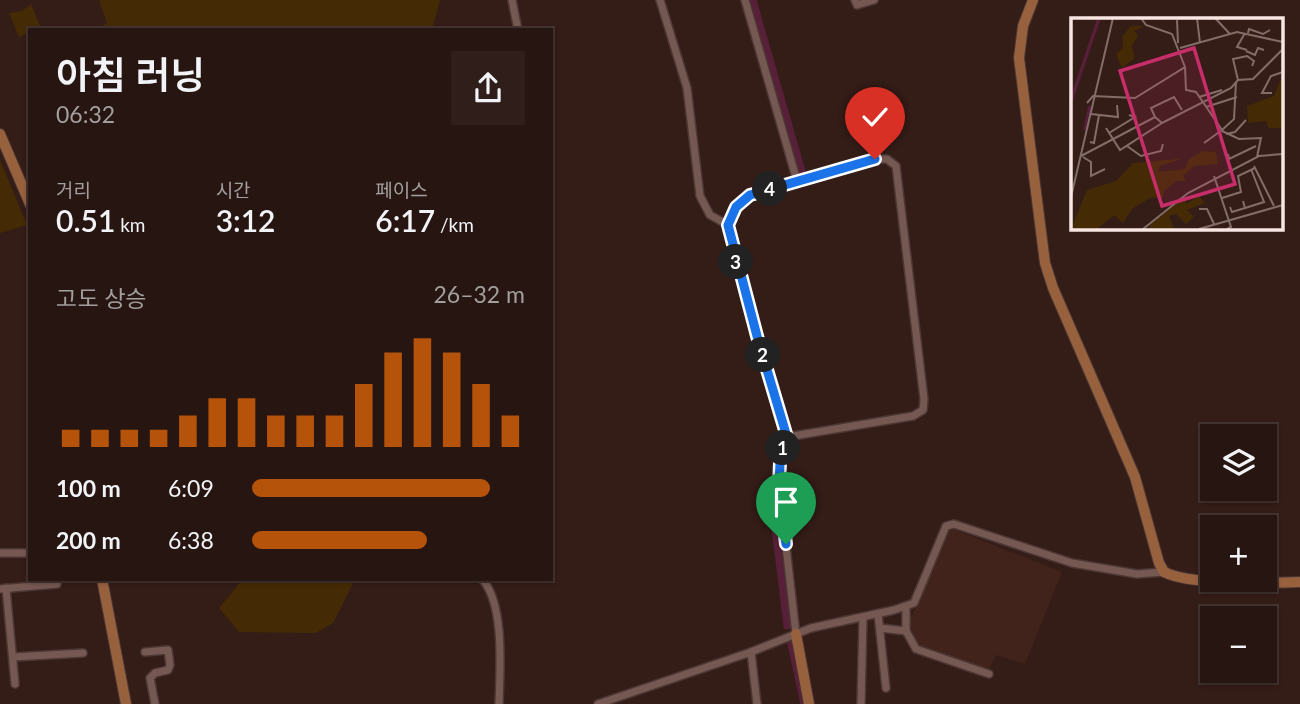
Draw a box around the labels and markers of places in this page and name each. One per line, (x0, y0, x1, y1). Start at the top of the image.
pin (845, 87, 905, 159)
pin: 4 (752, 172, 788, 206)
pin: 3 (718, 244, 754, 280)
pin: 2 (746, 338, 780, 372)
pin: 1 (766, 430, 800, 466)
pin (756, 472, 816, 544)

